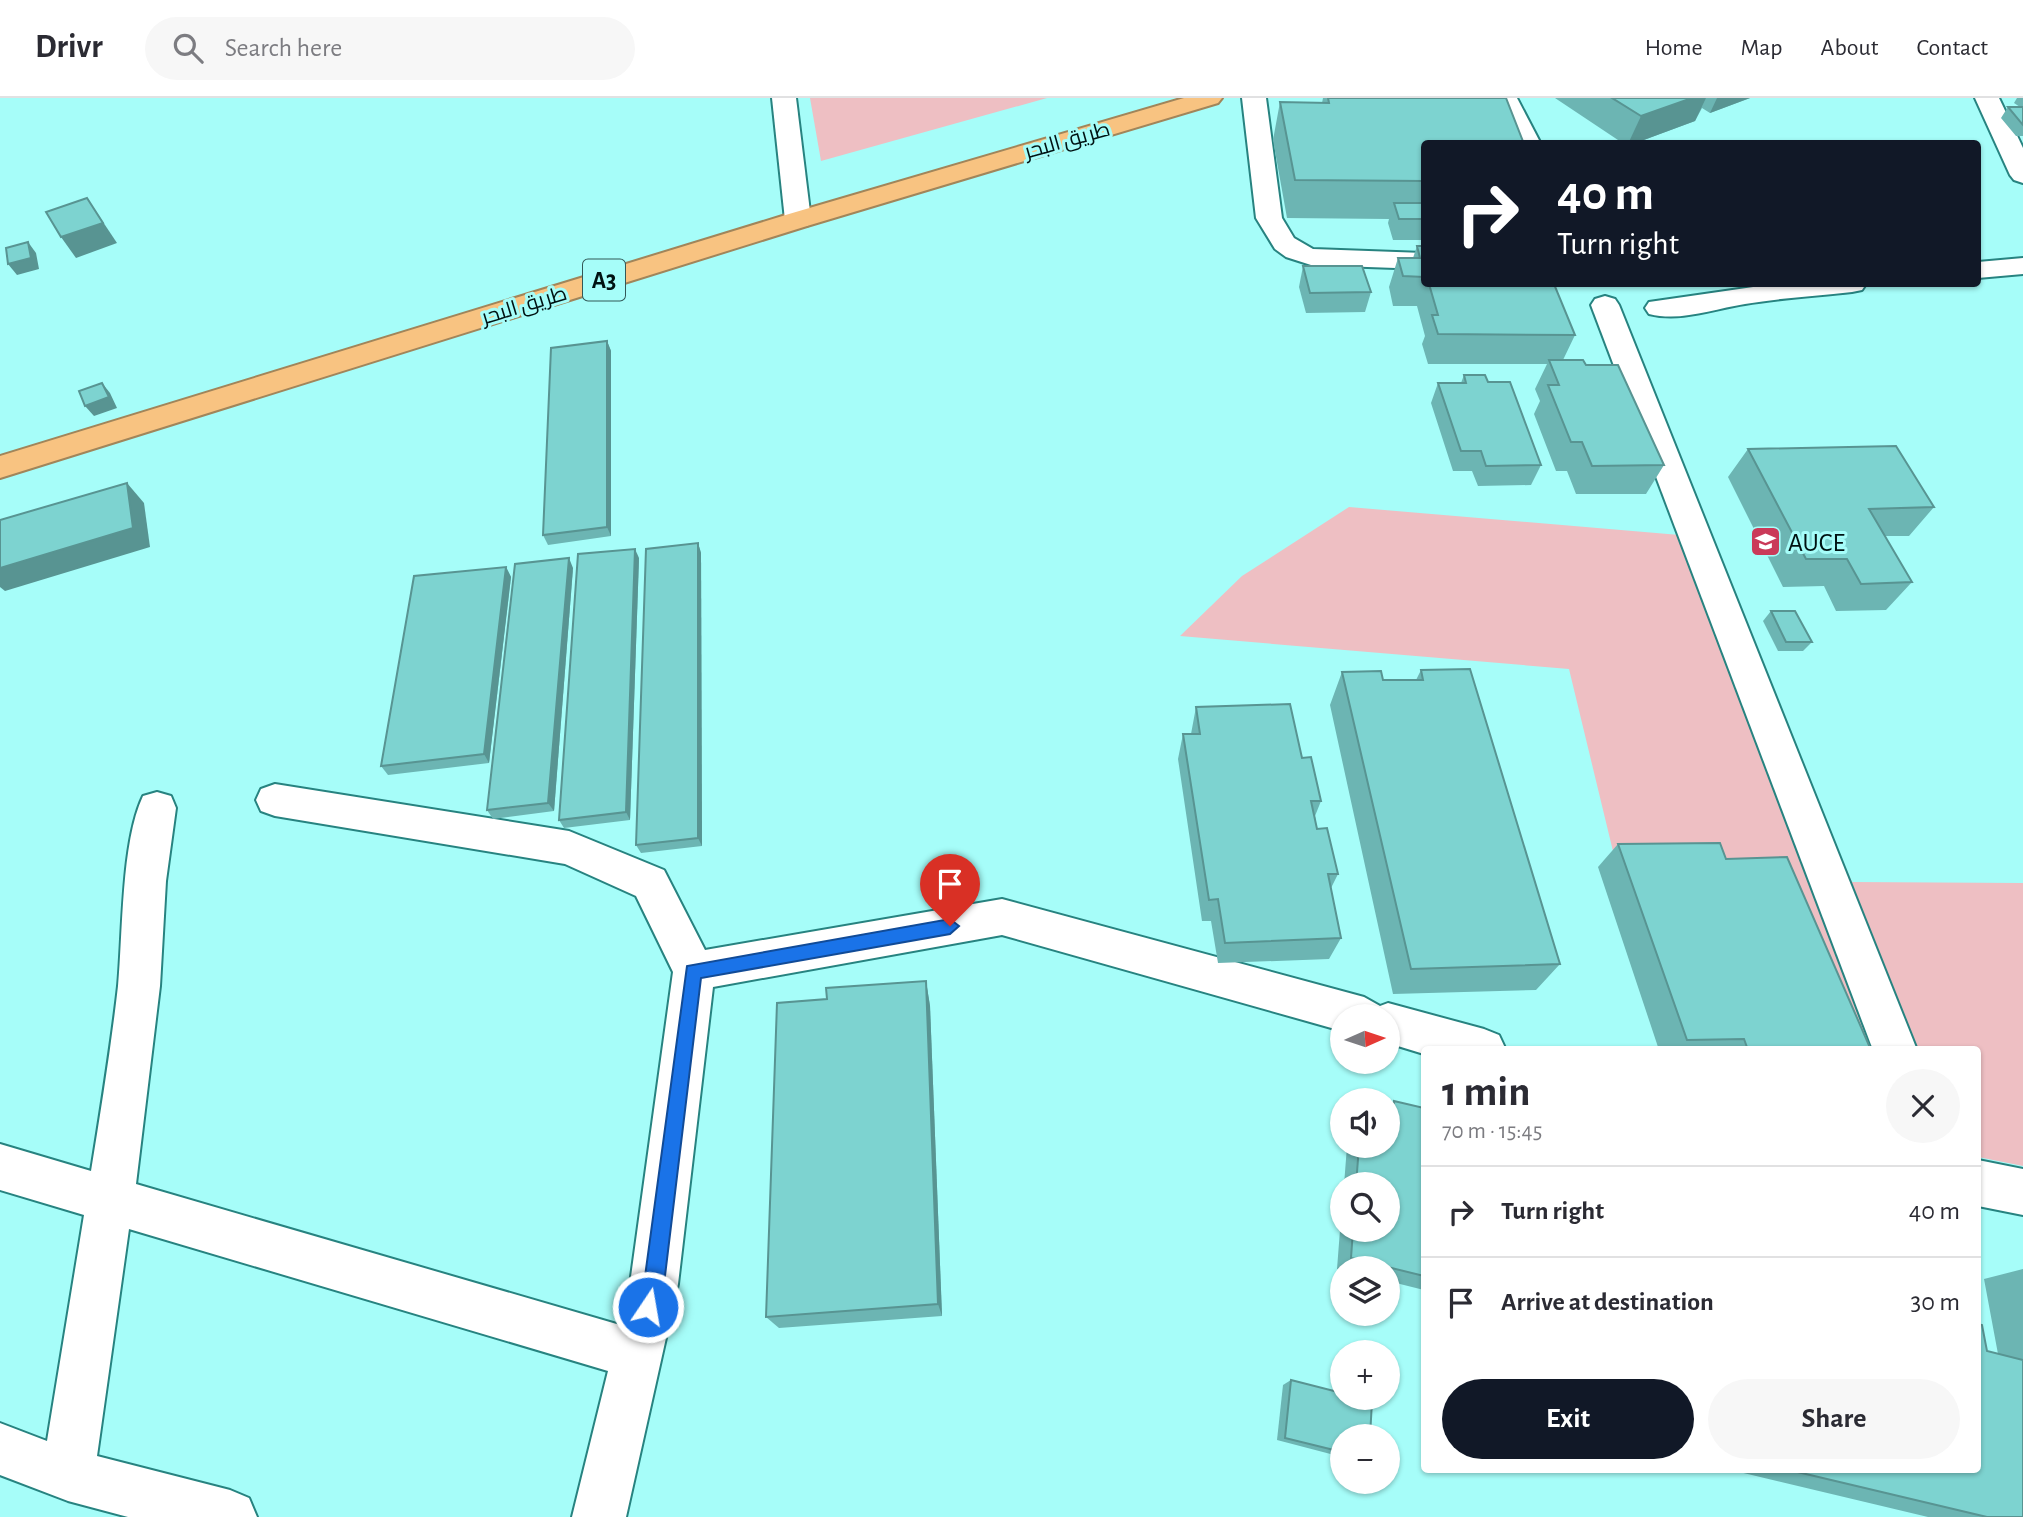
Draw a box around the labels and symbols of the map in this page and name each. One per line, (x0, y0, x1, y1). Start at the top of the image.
street label: طريق البحر (1021, 118, 1113, 165)
road number: A3 (583, 260, 625, 300)
street label: طريق البحر (478, 283, 570, 331)
school or university icon: AUCE (1748, 525, 1782, 559)
place label: AUCE (1788, 530, 1845, 556)
pin (920, 854, 980, 926)
north arrow (1330, 1004, 1400, 1074)
position arrow (611, 1270, 685, 1344)

